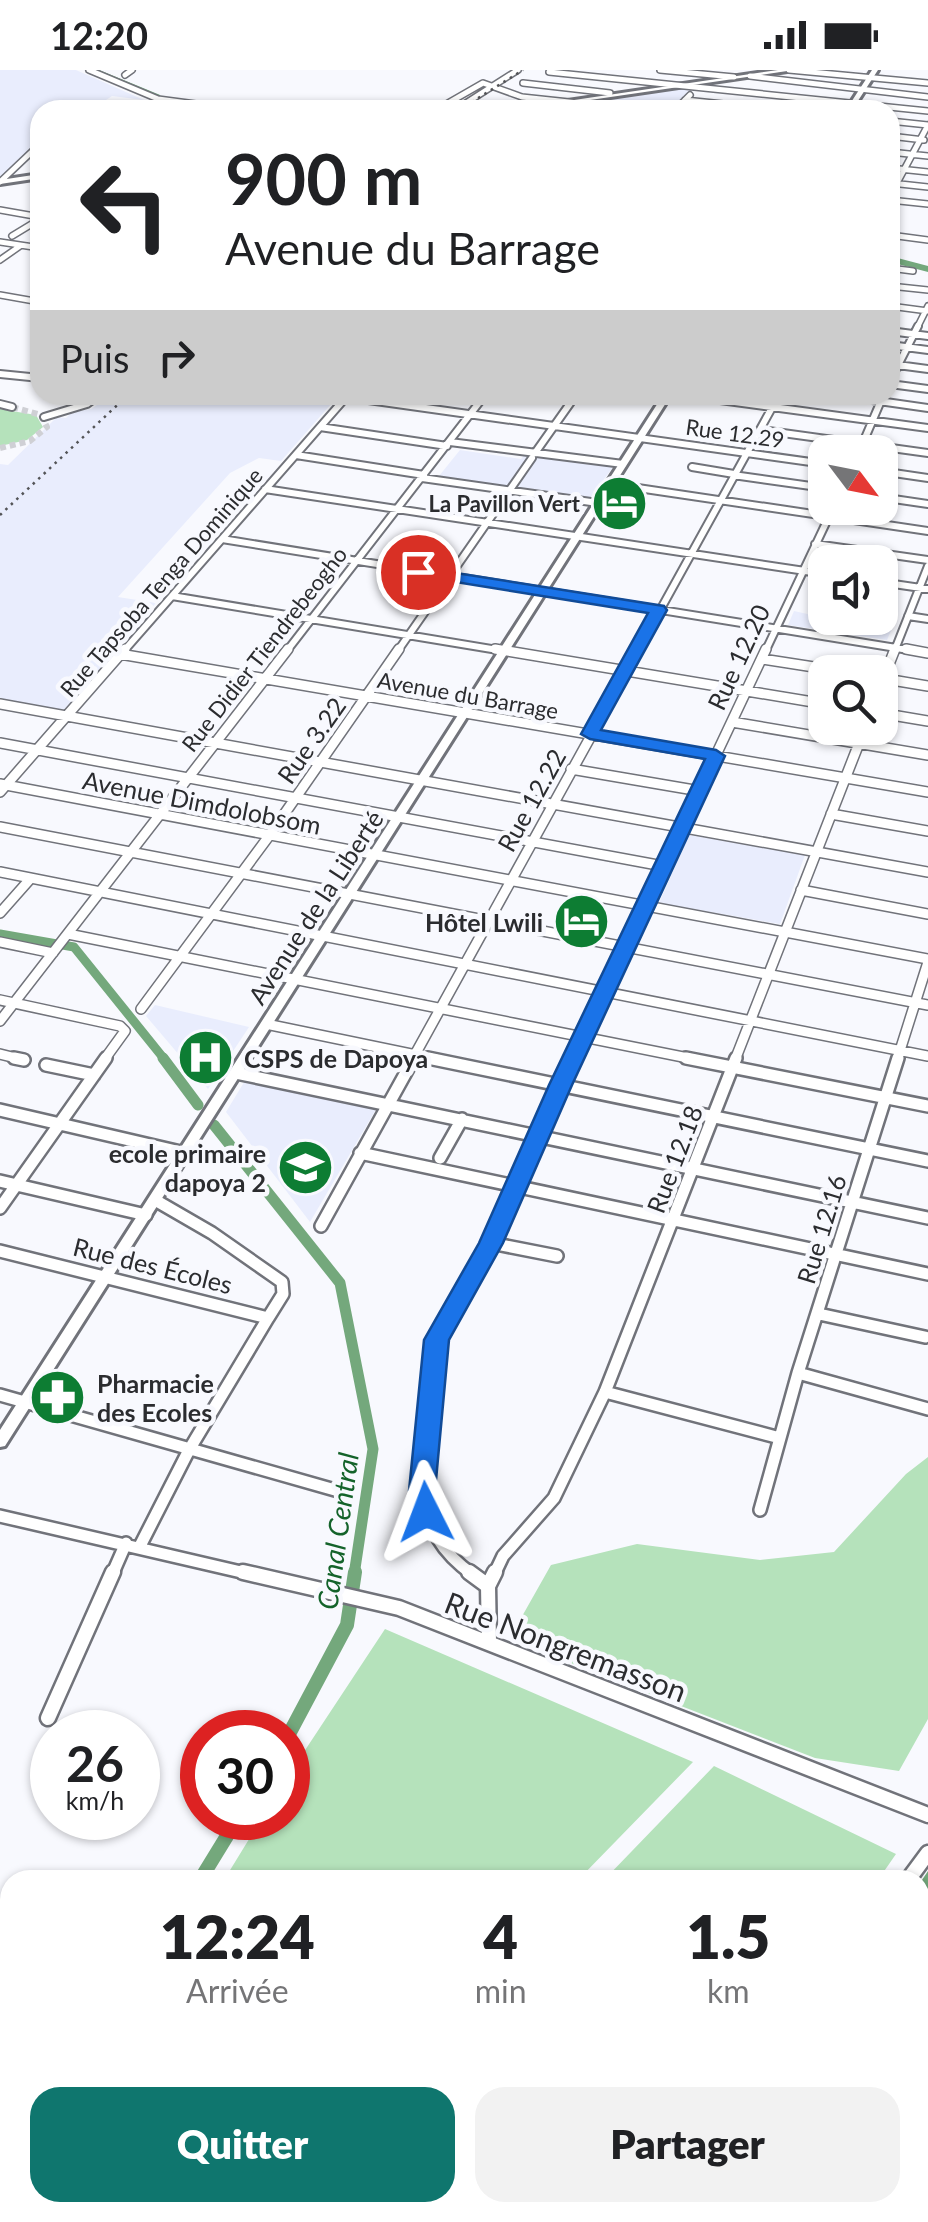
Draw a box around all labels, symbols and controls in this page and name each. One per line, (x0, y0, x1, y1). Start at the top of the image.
text: 12:20 (50, 12, 148, 58)
text: 900 m (225, 136, 422, 220)
icon: left (60, 140, 190, 270)
text: Avenue du Barrage (225, 221, 600, 275)
icon: right (149, 330, 204, 385)
text: Puis (60, 335, 129, 381)
street label: Rue 12.29 (684, 413, 786, 453)
north arrow (808, 435, 898, 525)
map controls (808, 435, 898, 745)
street label: Rue Tapsoba Tenga Dominique (54, 462, 268, 702)
hotel icon: La Pavillon Vert (589, 473, 649, 533)
place label: La Pavillon Vert (429, 490, 581, 517)
pin (376, 530, 461, 615)
street label: Rue Didier Tiendrebeogho (176, 541, 352, 757)
icon: arrive (391, 545, 446, 600)
button: sound (808, 545, 898, 635)
street label: Rue 12.20 (701, 600, 775, 714)
button: search (808, 655, 898, 745)
street label: Avenue du Barrage (375, 666, 561, 724)
street label: Rue 3.22 (271, 691, 351, 789)
street label: Rue 12.22 (491, 743, 571, 857)
street label: Avenue Dimdolobsom (80, 764, 324, 840)
street label: Avenue de la Liberté (241, 805, 389, 1009)
hotel icon: Hôtel Lwili (552, 892, 612, 952)
place label: Hôtel Lwili (425, 907, 543, 937)
hospital icon: CSPS de Dapoya (175, 1028, 235, 1088)
place label: CSPS de Dapoya (244, 1043, 428, 1073)
street label: Rue 12.18 (640, 1101, 708, 1217)
school or university icon: ecole primaire dapoya 2 (275, 1137, 335, 1197)
place label: ecole primaire dapoya 2 (109, 1138, 266, 1197)
street label: Rue 12.16 (790, 1171, 852, 1287)
street label: Rue des Écoles (70, 1231, 236, 1299)
pharmacy icon: Pharmacie des Ecoles (28, 1367, 88, 1427)
place label: Pharmacie des Ecoles (97, 1368, 214, 1427)
water label: Canal Central (309, 1450, 365, 1612)
position arrow (374, 1460, 478, 1564)
street label: Rue Nongremasson (440, 1583, 692, 1709)
speed limit sign: 30 (180, 1710, 310, 1840)
text: 26 (66, 1733, 124, 1793)
text: km/h (66, 1785, 124, 1815)
text: 12:24 (160, 1900, 315, 1972)
text: 4 (483, 1900, 518, 1972)
text: 1.5 (686, 1900, 770, 1972)
text: Arrivée (186, 1971, 289, 2010)
text: min (475, 1971, 527, 2010)
text: km (707, 1971, 750, 2010)
button: Quitter (30, 2087, 455, 2202)
button: Partager (475, 2087, 900, 2202)

